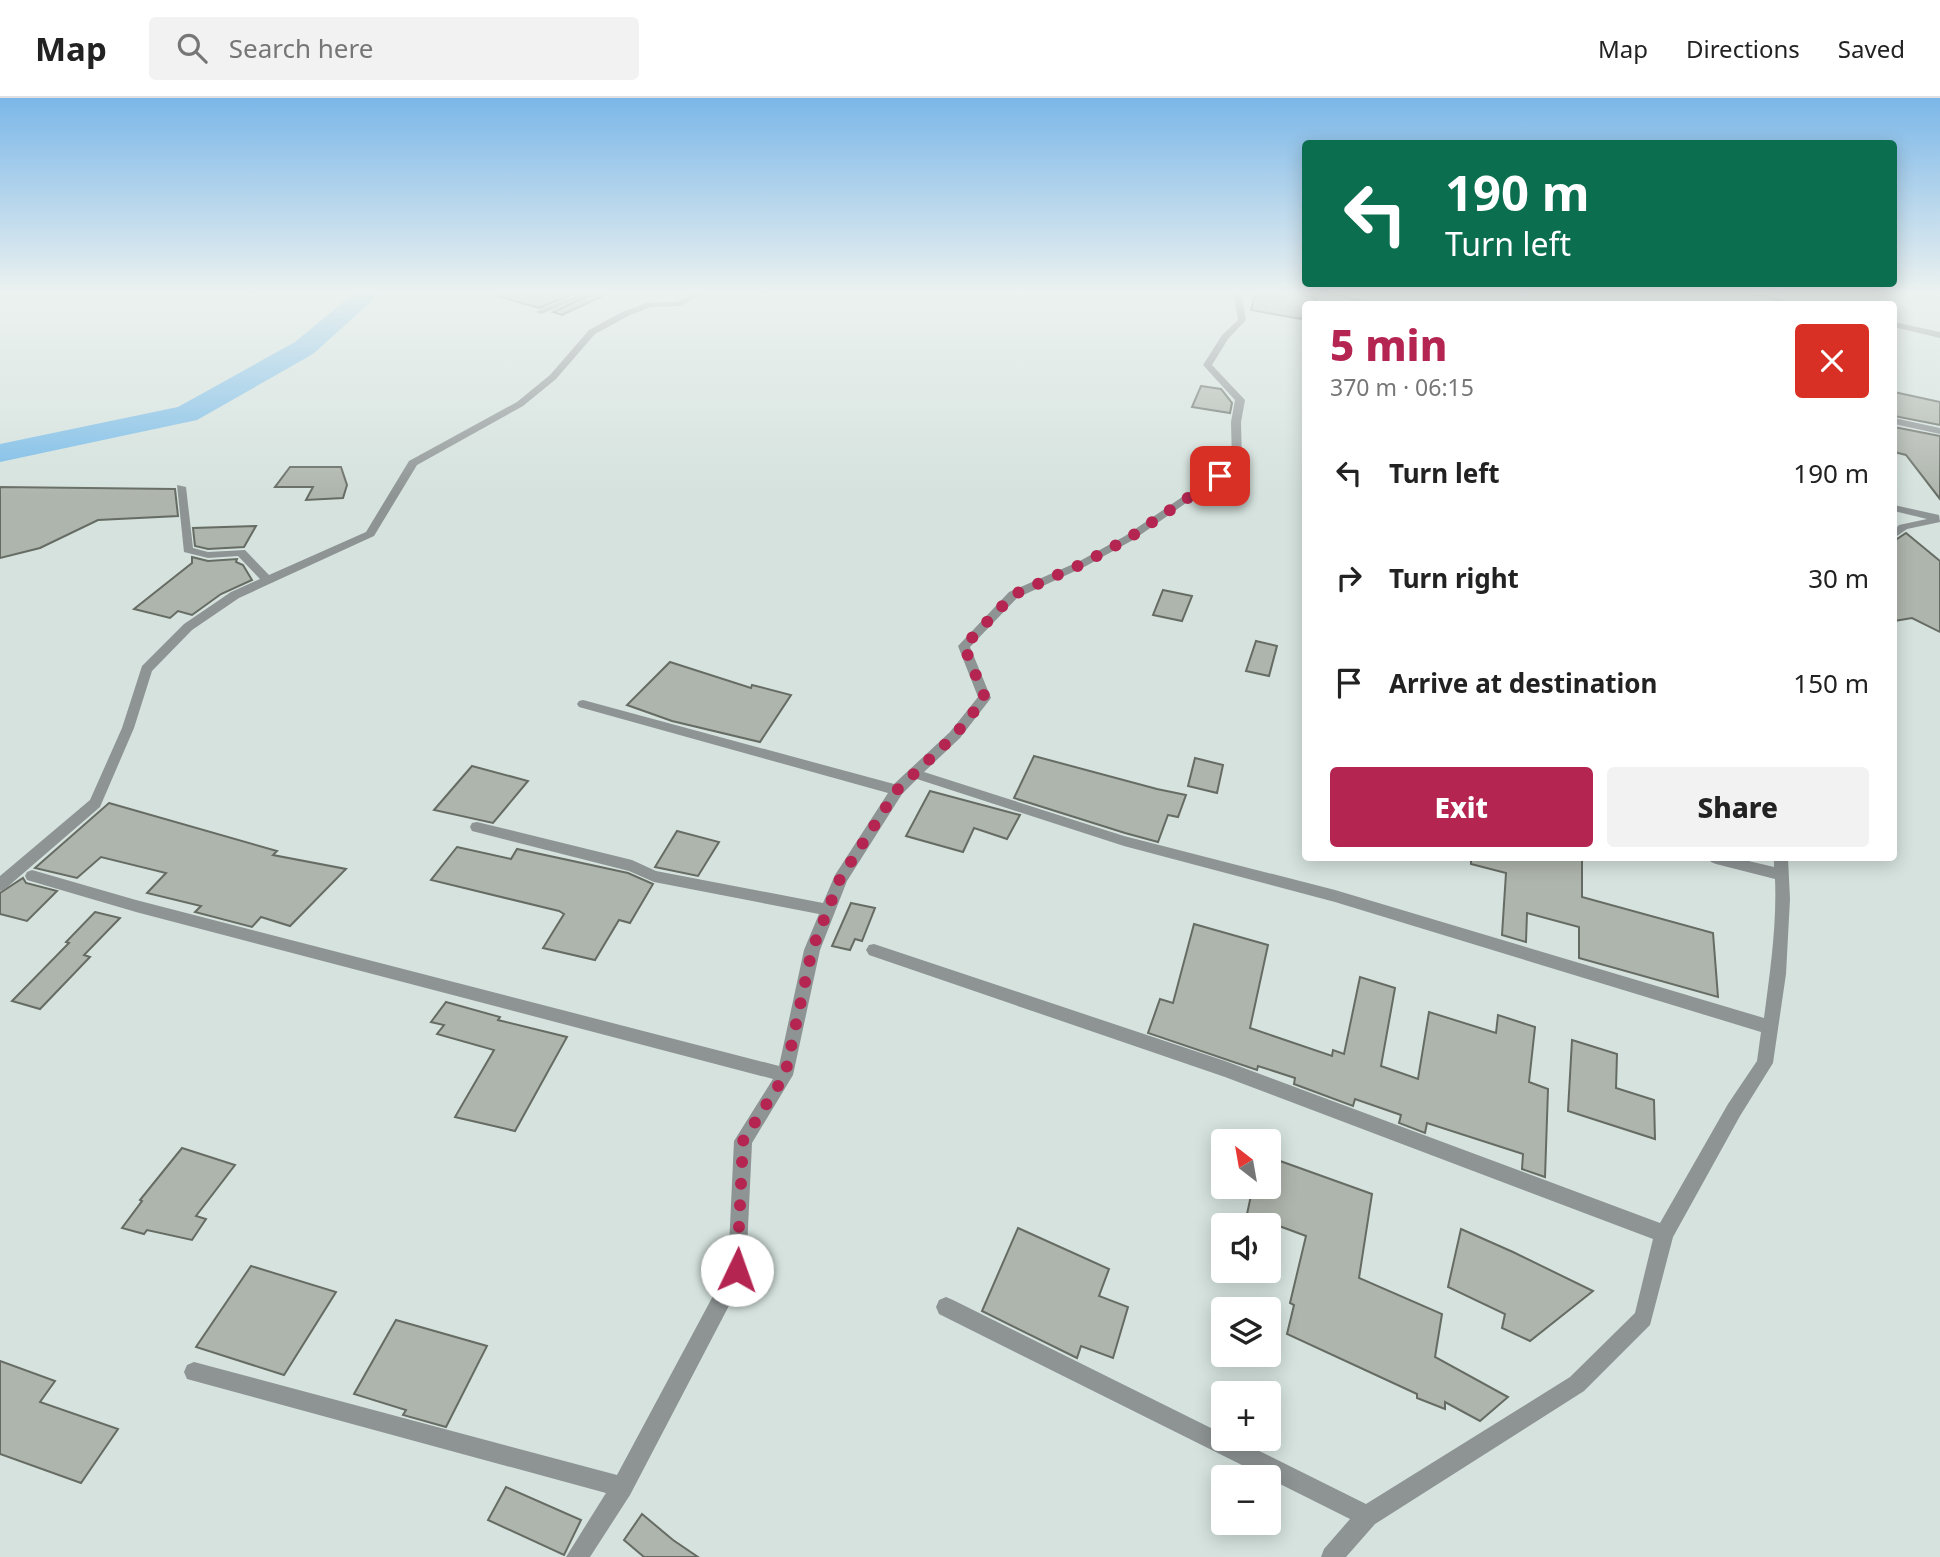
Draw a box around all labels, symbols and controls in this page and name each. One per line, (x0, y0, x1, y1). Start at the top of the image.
search box (149, 17, 639, 80)
text: Map (35, 26, 107, 71)
icon: search (173, 29, 211, 67)
text: Search here (229, 30, 373, 66)
text: Map (1598, 32, 1648, 65)
text: Directions (1686, 32, 1800, 65)
text: Saved (1838, 32, 1905, 65)
text: 190 m (1445, 159, 1590, 225)
icon: left (1330, 168, 1421, 259)
text: Turn left (1445, 222, 1571, 265)
text: 5 min (1330, 316, 1447, 373)
button: close (1795, 324, 1869, 398)
text: 370 m · 06:15 (1330, 371, 1474, 403)
pin (1190, 446, 1250, 506)
icon: left (1330, 454, 1368, 492)
text: Turn left (1389, 455, 1500, 491)
text: 190 m (1793, 455, 1869, 491)
icon: arrive (1201, 457, 1239, 495)
icon: right (1330, 559, 1368, 597)
text: Turn right (1389, 560, 1519, 596)
text: 30 m (1808, 560, 1869, 596)
icon: arrive (1330, 664, 1368, 702)
text: Arrive at destination (1389, 665, 1658, 701)
text: 150 m (1793, 665, 1869, 701)
button: Exit (1330, 767, 1593, 847)
button: Share (1607, 767, 1869, 847)
north arrow (1211, 1129, 1281, 1199)
map controls (1211, 1129, 1281, 1535)
button: sound (1211, 1213, 1281, 1283)
position arrow (700, 1233, 774, 1307)
button: layers (1211, 1297, 1281, 1367)
button: + (1211, 1381, 1281, 1451)
button: − (1211, 1465, 1281, 1535)

